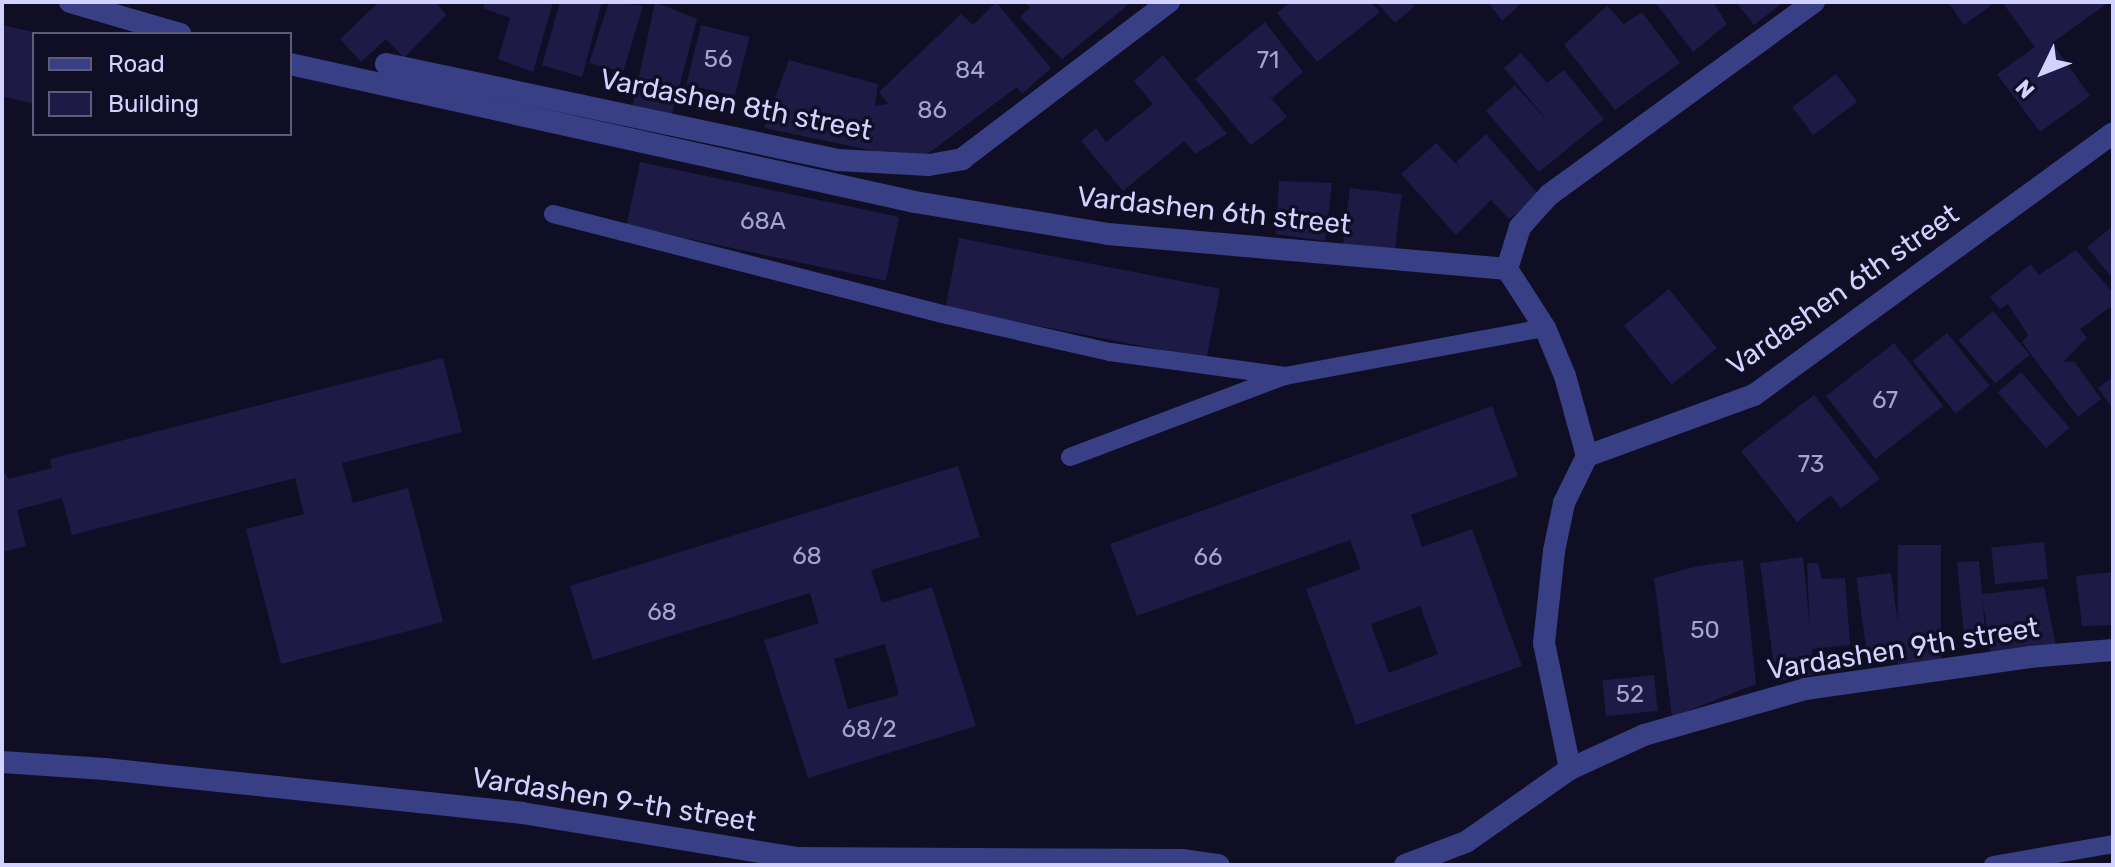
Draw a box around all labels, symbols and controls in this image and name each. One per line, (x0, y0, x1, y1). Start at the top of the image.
legend (32, 32, 292, 136)
north arrow (2003, 32, 2083, 112)
house number: 56 (704, 46, 732, 74)
house number: 71 (1257, 47, 1279, 75)
text: Road (108, 50, 165, 78)
house number: 84 (955, 57, 985, 85)
street label: Vardashen 8th street (597, 62, 875, 148)
text: N (2010, 74, 2040, 104)
text: Building (108, 90, 199, 118)
house number: 86 (917, 97, 947, 125)
street label: Vardashen 6th street (1075, 180, 1353, 242)
street label: Vardashen 6th street (1721, 197, 1965, 383)
house number: 68А (740, 208, 786, 236)
house number: 67 (1872, 387, 1898, 415)
house number: 73 (1798, 451, 1824, 479)
house number: 68 (792, 543, 822, 571)
house number: 66 (1194, 544, 1222, 572)
house number: 68 (647, 599, 677, 627)
street label: Vardashen 9th street (1765, 611, 2041, 687)
house number: 50 (1690, 617, 1720, 645)
house number: 52 (1616, 681, 1644, 709)
house number: 68/2 (842, 716, 896, 744)
street label: Vardashen 9-th street (469, 761, 759, 839)

